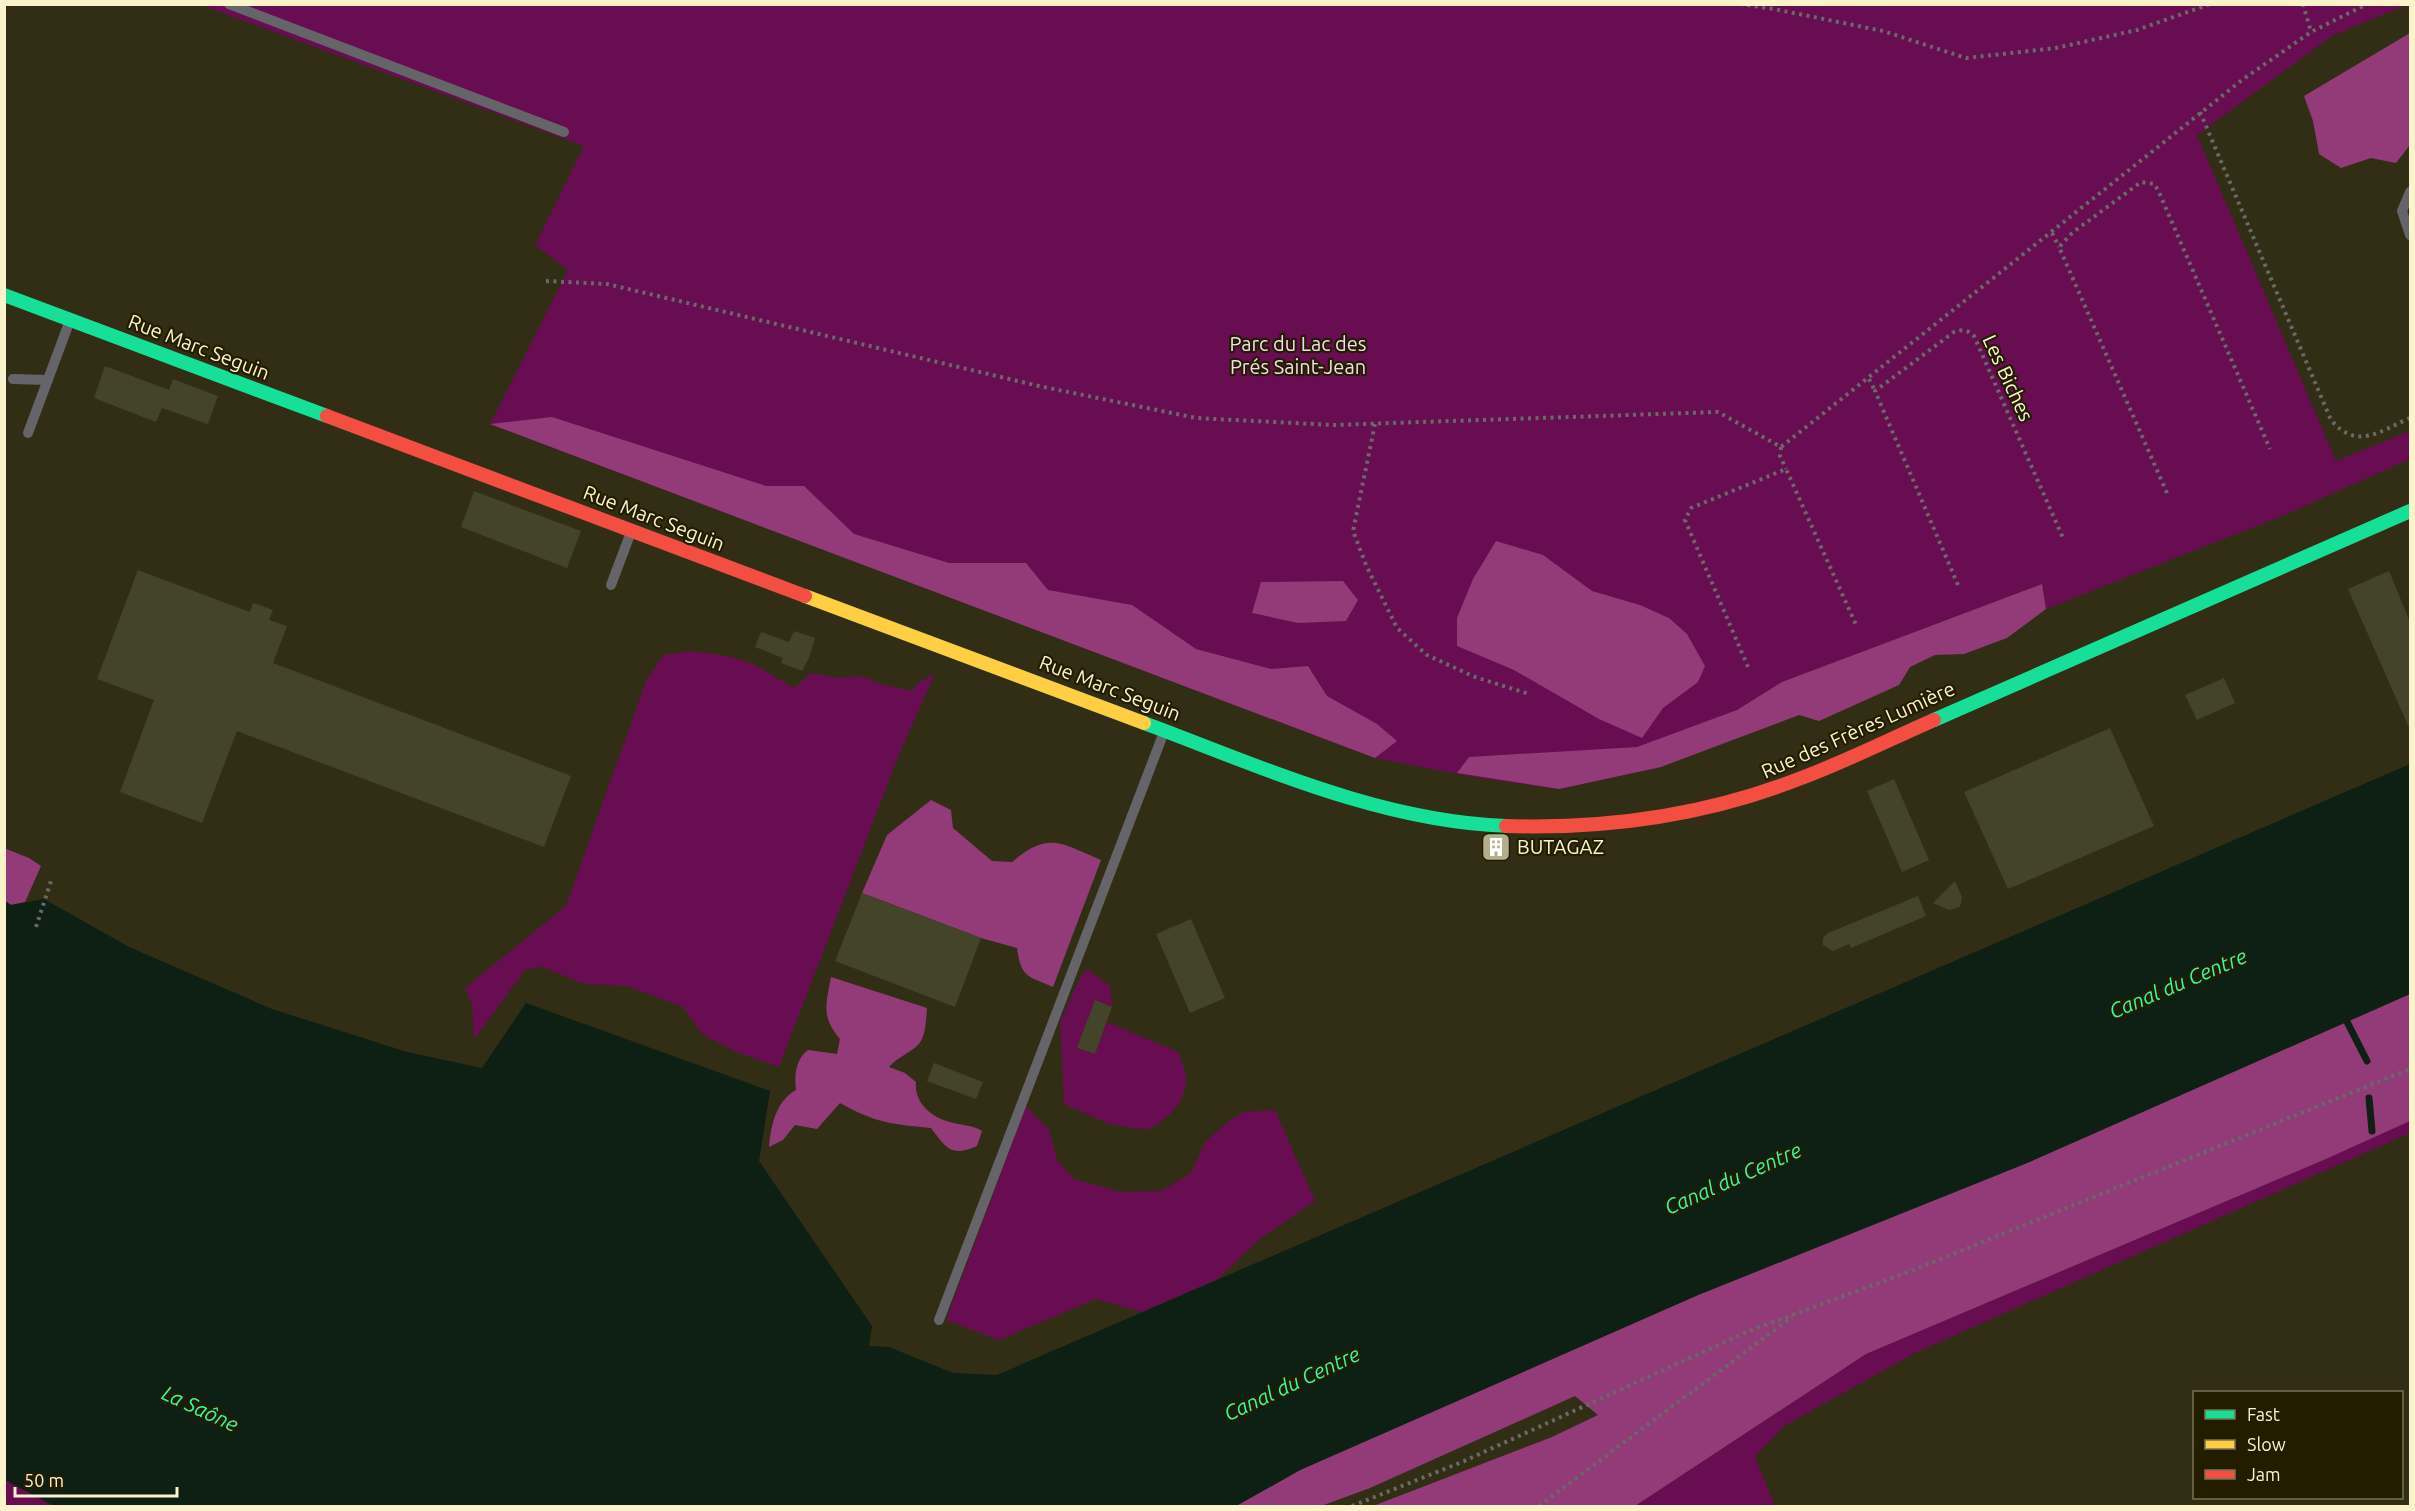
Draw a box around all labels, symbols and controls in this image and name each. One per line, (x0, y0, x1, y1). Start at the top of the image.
street label: Rue Marc Seguin (125, 309, 273, 384)
street label: Les Biches (1978, 331, 2038, 425)
park label: Parc du Lac des Prés Saint-Jean (1230, 332, 1366, 378)
street label: Rue Marc Seguin (580, 480, 728, 555)
street label: Rue Marc Seguin (1036, 650, 1184, 725)
street label: Rue des Frères Lumière (1757, 676, 1958, 783)
building icon: BUTAGAZ (1480, 831, 1512, 863)
place label: BUTAGAZ (1517, 835, 1604, 858)
water label: Canal du Centre (2105, 943, 2250, 1023)
water label: Canal du Centre (1660, 1137, 1805, 1219)
water label: Canal du Centre (1220, 1341, 1364, 1425)
water label: La Saône (159, 1380, 243, 1436)
legend (2193, 1391, 2403, 1499)
text: Fast (2247, 1404, 2280, 1424)
text: Slow (2247, 1434, 2286, 1454)
scale bar (15, 1460, 177, 1498)
text: Jam (2247, 1464, 2281, 1484)
text: 50 m (24, 1470, 64, 1490)

